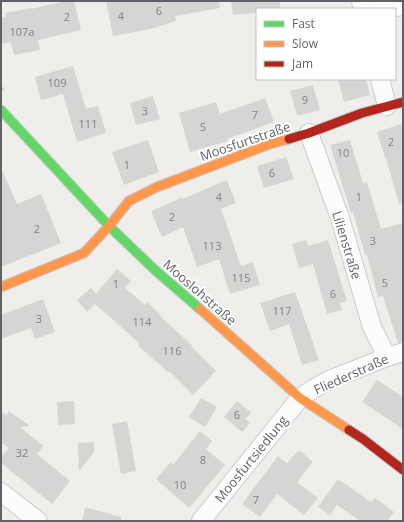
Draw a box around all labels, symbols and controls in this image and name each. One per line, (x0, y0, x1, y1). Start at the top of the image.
house number: 6 (156, 3, 162, 18)
house number: 4 (118, 8, 125, 23)
legend (256, 8, 396, 80)
house number: 2 (64, 9, 70, 24)
text: Fast (292, 15, 315, 32)
house number: 107a (10, 24, 34, 39)
text: Slow (292, 35, 319, 52)
text: Jam (291, 55, 313, 72)
house number: 109 (48, 75, 66, 90)
house number: 9 (302, 92, 308, 107)
house number: 3 (142, 103, 148, 118)
house number: 7 (252, 107, 258, 122)
house number: 111 (79, 116, 97, 131)
street label: Moosfurtstraße (197, 117, 293, 165)
house number: 5 (200, 119, 206, 134)
house number: 2 (388, 134, 394, 149)
house number: 10 (337, 145, 349, 160)
house number: 1 (124, 157, 130, 172)
house number: 6 (269, 165, 275, 180)
house number: 4 (216, 189, 223, 204)
house number: 1 (356, 189, 362, 204)
house number: 2 (169, 209, 175, 224)
street label: Lilienstraße (328, 209, 366, 281)
house number: 2 (34, 221, 40, 236)
house number: 3 (370, 233, 376, 248)
house number: 113 (203, 238, 221, 253)
street label: Mooslohstraße (160, 255, 240, 329)
house number: 115 (232, 270, 250, 285)
house number: 5 (382, 275, 388, 290)
house number: 1 (113, 276, 119, 291)
house number: 6 (330, 286, 336, 301)
house number: 117 (273, 303, 291, 318)
house number: 3 (36, 311, 42, 326)
house number: 114 (133, 314, 152, 329)
house number: 116 (163, 343, 181, 358)
street label: Fliederstraße (311, 350, 391, 398)
house number: 6 (234, 407, 240, 422)
street label: Moosfurtsiedlung (210, 412, 292, 506)
house number: 32 (16, 445, 28, 460)
house number: 8 (200, 452, 206, 467)
house number: 10 (174, 477, 186, 492)
house number: 7 (253, 492, 259, 507)

